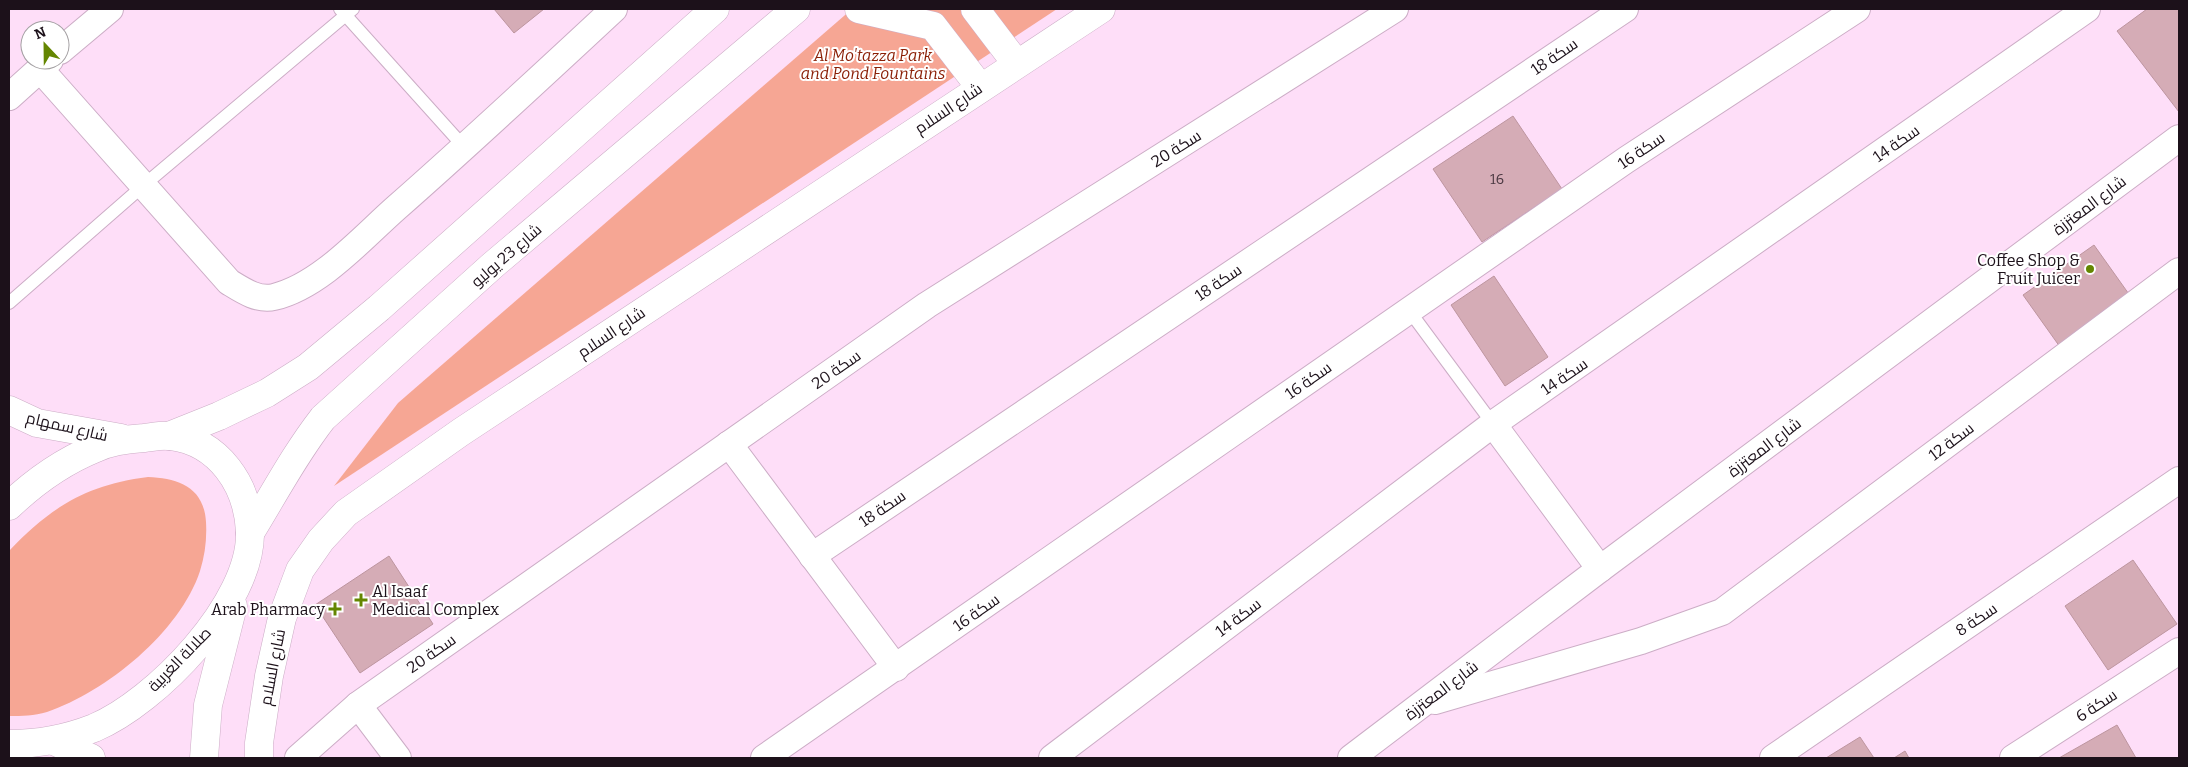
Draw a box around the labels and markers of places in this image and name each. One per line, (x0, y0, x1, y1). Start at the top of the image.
place label: Coffee Shop & Fruit Juicer (1977, 251, 2080, 288)
marker: Coffee Shop & Fruit Juicer (2084, 263, 2096, 275)
place label: Al Isaaf Medical Complex (372, 582, 499, 619)
marker: Al Isaaf Medical Complex (354, 593, 368, 607)
place label: Arab Pharmacy (211, 600, 326, 619)
marker: Arab Pharmacy (329, 603, 341, 615)

